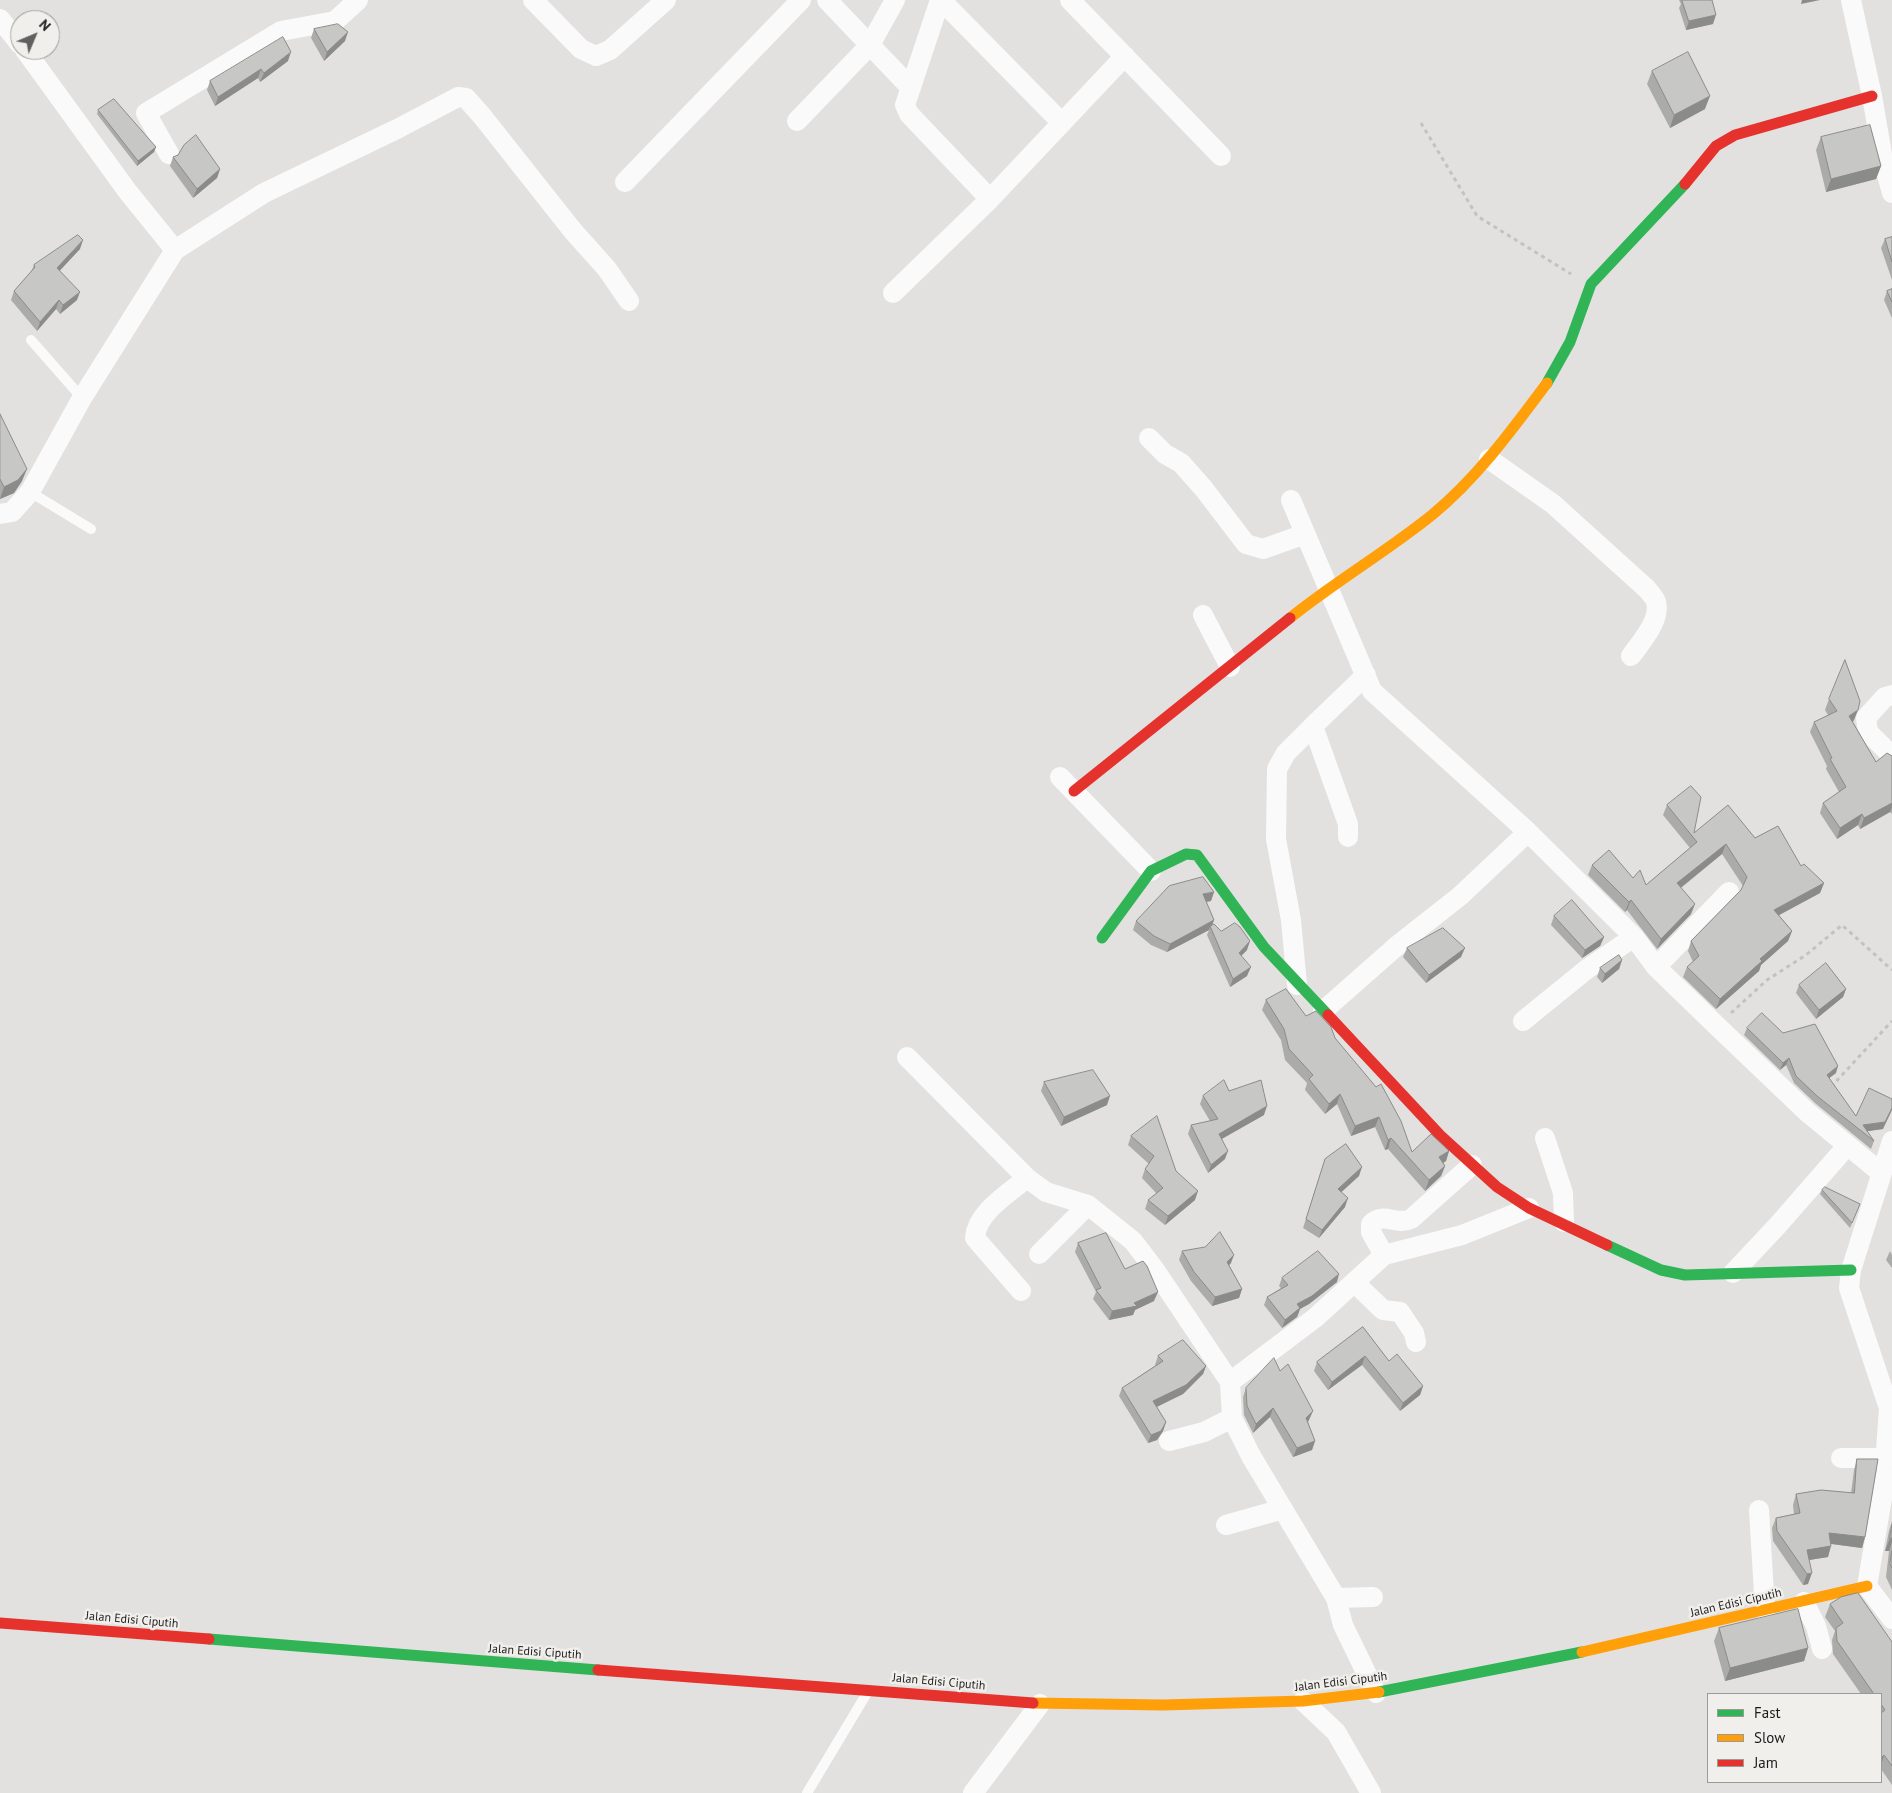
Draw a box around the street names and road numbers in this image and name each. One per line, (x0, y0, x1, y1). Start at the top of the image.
street label: Jalan Edisi Ciputih (1689, 1586, 1783, 1620)
street label: Jalan Edisi Ciputih (85, 1609, 179, 1631)
street label: Jalan Edisi Ciputih (488, 1642, 582, 1662)
street label: Jalan Edisi Ciputih (1294, 1669, 1388, 1695)
street label: Jalan Edisi Ciputih (892, 1671, 986, 1693)

